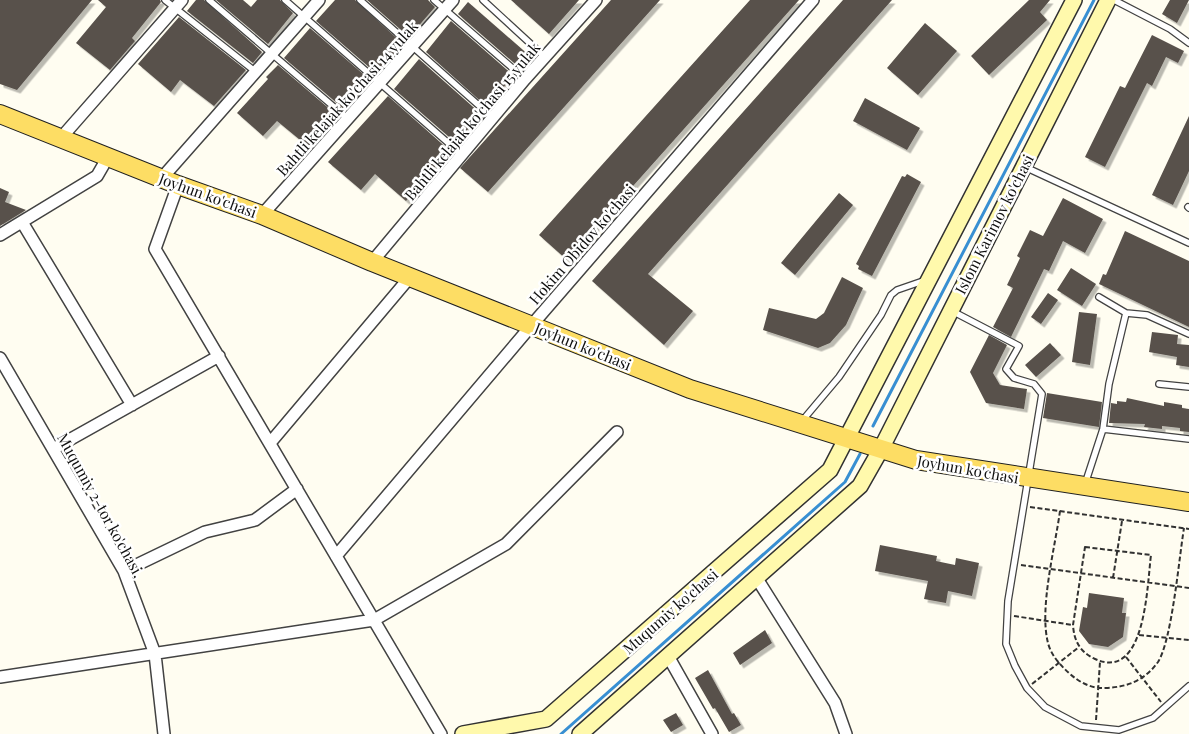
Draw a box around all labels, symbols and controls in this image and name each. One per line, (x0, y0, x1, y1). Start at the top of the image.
street label: Bahtli kelajak ko'chasi 14 yulak (272, 16, 423, 180)
street label: Bahtli kelajak ko'chasi 15 yulak (400, 37, 545, 204)
street label: Islom Karimov ko'chasi (950, 150, 1038, 297)
street label: Joyhun ko'chasi (155, 168, 260, 222)
street label: Hokim Obidov ko'chasi (524, 179, 640, 308)
street label: Joyhun ko'chasi (531, 317, 635, 375)
street label: Muqumiy 2-tor ko'chasi, (53, 429, 149, 581)
street label: Joyhun ko'chasi (915, 450, 1021, 488)
street label: Muqumiy ko'chasi (618, 564, 722, 658)

